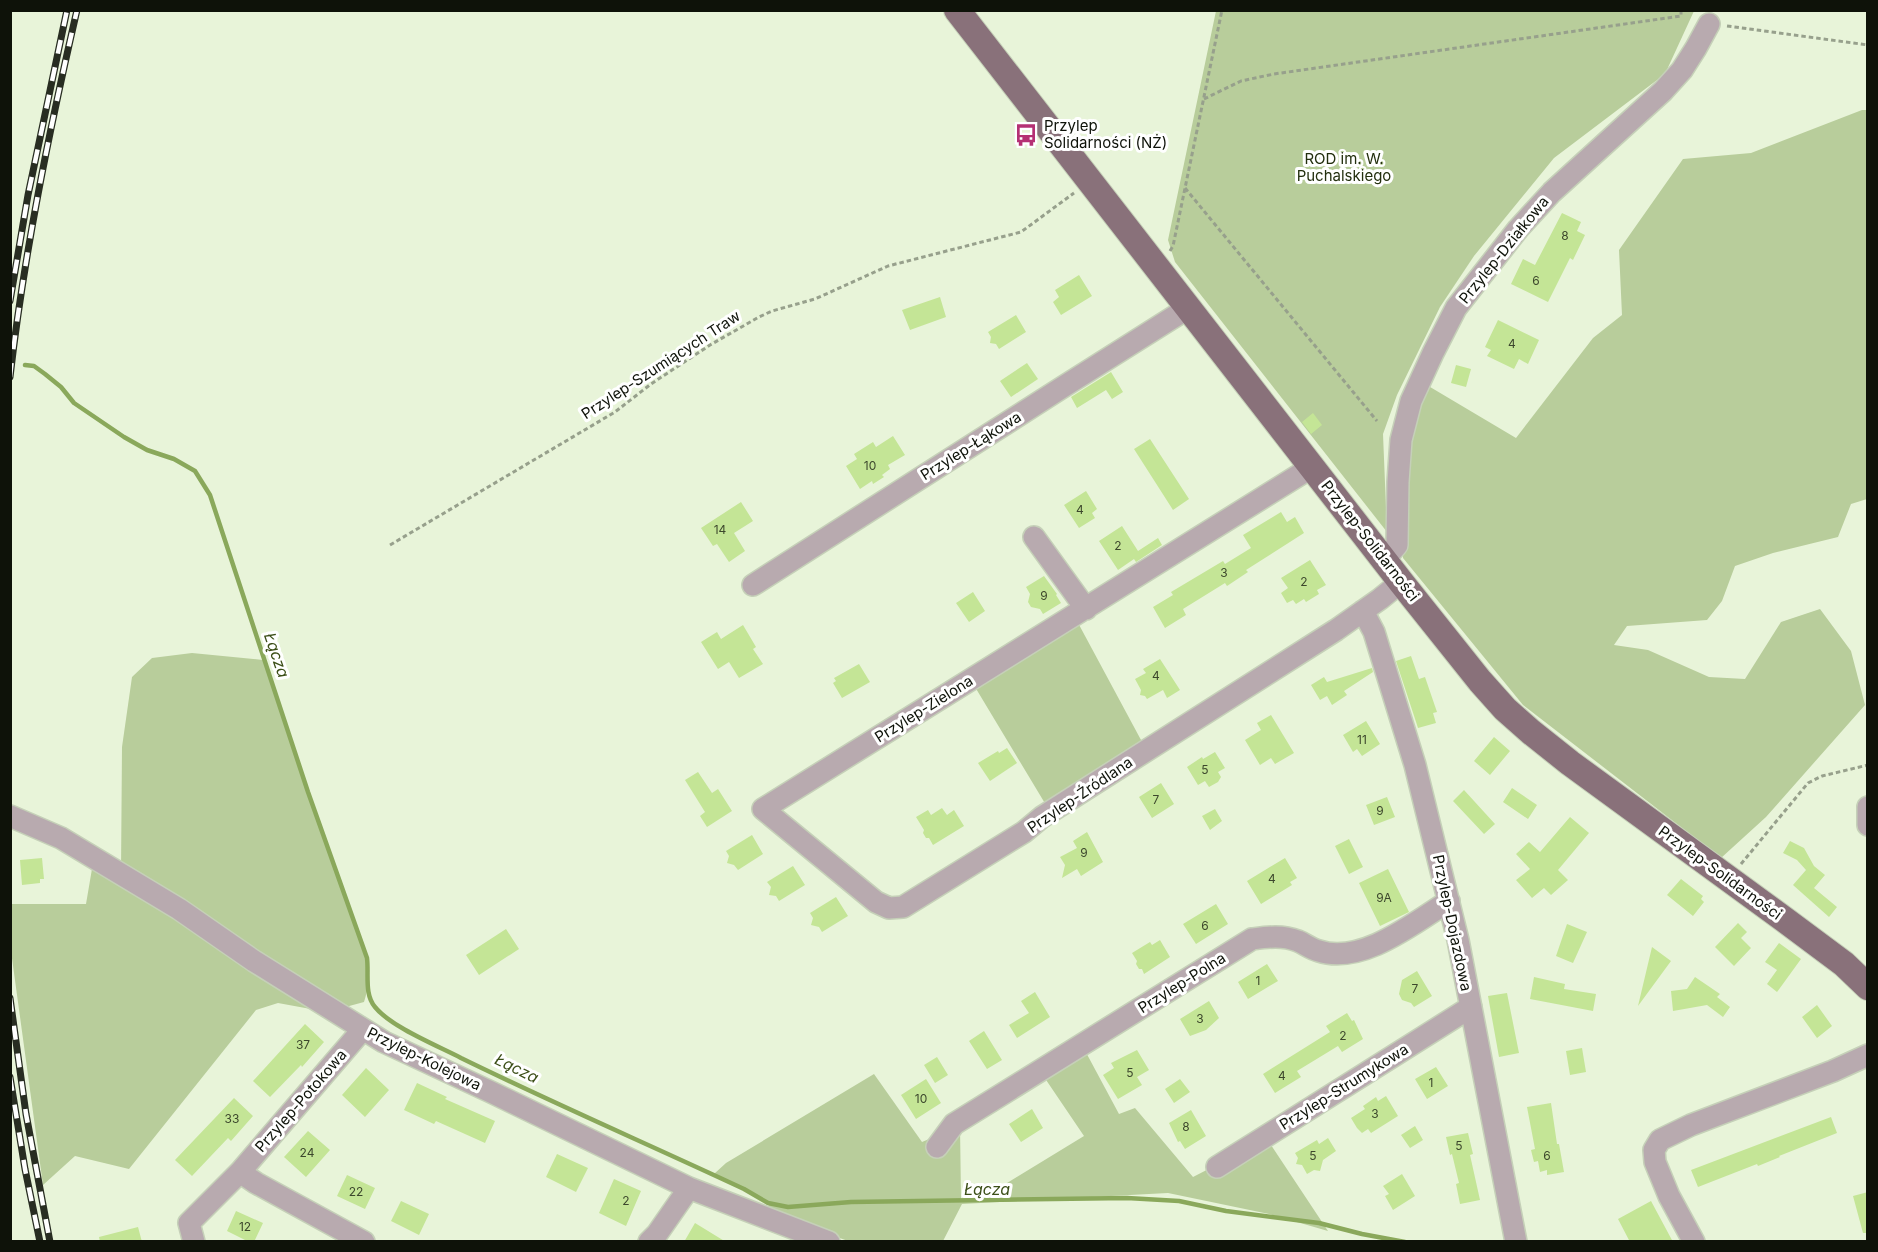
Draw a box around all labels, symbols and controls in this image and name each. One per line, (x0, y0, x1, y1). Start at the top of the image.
place label: Przylep Solidarności (NŻ) (1044, 116, 1167, 152)
bus stop icon: Przylep Solidarności (NŻ) (1013, 122, 1039, 148)
park label: ROD im. W. Puchalskiego (1297, 149, 1391, 185)
street label: Przylep-Działkowa (1455, 192, 1553, 307)
house number: 8 (1561, 228, 1569, 243)
house number: 6 (1532, 273, 1540, 288)
street label: Przylep-Szumiących Traw (578, 306, 744, 423)
house number: 4 (1508, 336, 1516, 351)
street label: Przylep-Łąkowa (917, 407, 1025, 484)
house number: 10 (864, 458, 876, 473)
street label: Przylep-Solidarności (1317, 477, 1423, 605)
house number: 4 (1076, 502, 1084, 517)
house number: 14 (714, 522, 727, 537)
house number: 2 (1114, 538, 1122, 553)
house number: 3 (1220, 565, 1228, 580)
house number: 2 (1300, 574, 1308, 589)
house number: 9 (1040, 588, 1048, 603)
water label: Łącza (260, 630, 294, 680)
house number: 4 (1152, 668, 1160, 683)
street label: Przylep-Zielona (871, 671, 976, 746)
house number: 11 (1357, 732, 1367, 747)
street label: Przylep-Źródlana (1023, 752, 1136, 837)
house number: 5 (1201, 762, 1209, 777)
house number: 7 (1153, 792, 1160, 807)
house number: 9 (1376, 803, 1384, 818)
street label: Przylep-Solidarności (1655, 821, 1786, 924)
house number: 9 (1080, 845, 1088, 860)
street label: Przylep-Dojazdowa (1429, 853, 1476, 993)
house number: 4 (1268, 871, 1276, 886)
house number: 9A (1376, 890, 1392, 905)
house number: 6 (1201, 918, 1209, 933)
street label: Przylep-Polna (1134, 948, 1229, 1017)
house number: 1 (1256, 973, 1260, 988)
house number: 7 (1412, 981, 1419, 996)
house number: 3 (1196, 1011, 1204, 1026)
street label: Przylep-Kolejowa (364, 1023, 484, 1094)
house number: 2 (1339, 1028, 1347, 1043)
house number: 37 (296, 1037, 310, 1052)
street label: Przylep-Strumykowa (1276, 1039, 1412, 1134)
street label: Przylep-Potokowa (251, 1045, 350, 1156)
water label: Łącza (492, 1049, 542, 1087)
house number: 5 (1126, 1065, 1134, 1080)
house number: 4 (1278, 1068, 1286, 1083)
house number: 1 (1429, 1075, 1433, 1090)
house number: 10 (915, 1091, 927, 1106)
house number: 3 (1371, 1106, 1379, 1121)
house number: 33 (225, 1111, 239, 1126)
house number: 8 (1182, 1119, 1190, 1134)
house number: 5 (1455, 1138, 1463, 1153)
house number: 24 (300, 1145, 315, 1160)
house number: 5 (1309, 1148, 1317, 1163)
house number: 6 (1543, 1148, 1551, 1163)
water label: Łącza (964, 1179, 1010, 1199)
house number: 22 (349, 1184, 363, 1199)
house number: 2 (622, 1193, 630, 1208)
house number: 12 (239, 1219, 251, 1234)

